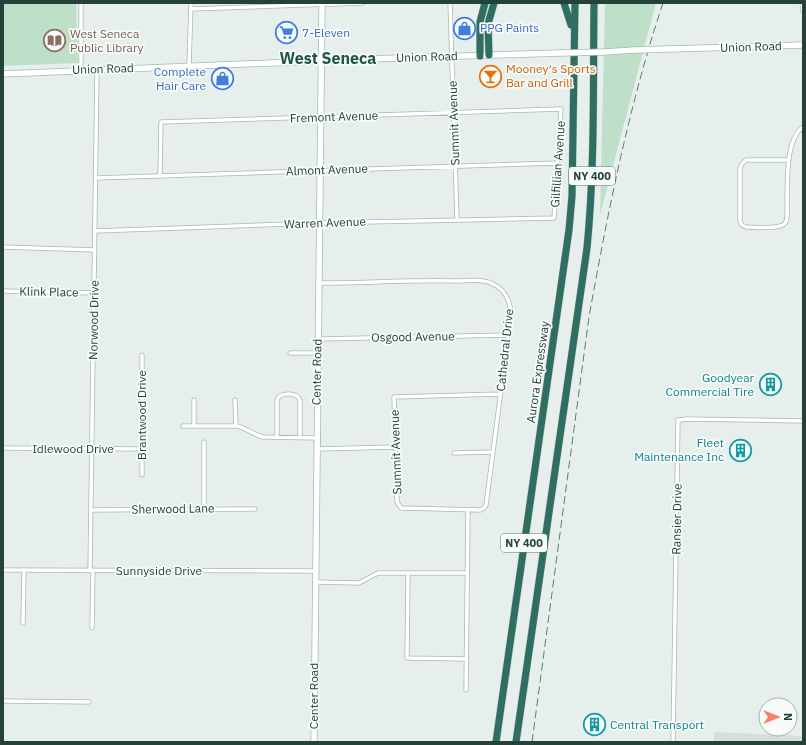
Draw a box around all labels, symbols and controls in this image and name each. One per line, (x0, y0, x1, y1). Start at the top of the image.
shop icon: PPG Paints (452, 15, 478, 41)
supermarket icon: 7-Eleven (274, 20, 300, 46)
place label: PPG Paints (480, 20, 539, 35)
place label: 7-Eleven (302, 25, 350, 40)
place label: West Seneca Public Library (70, 26, 143, 55)
library icon: West Seneca Public Library (41, 28, 67, 54)
street label: Union Road (720, 38, 782, 55)
district label: West Seneca (280, 48, 376, 68)
street label: Union Road (396, 48, 458, 65)
street label: Union Road (72, 60, 134, 77)
place label: Mooney's Sports Bar and Grill (506, 61, 596, 90)
bar icon: Mooney's Sports Bar and Grill (478, 63, 504, 89)
place label: Complete Hair Care (154, 64, 206, 93)
shop icon: Complete Hair Care (209, 66, 235, 92)
street label: Summit Avenue (445, 80, 462, 166)
street label: Fremont Avenue (289, 107, 379, 126)
street label: Gilfillian Avenue (547, 120, 568, 208)
street label: Almont Avenue (286, 161, 369, 178)
road number: NY 400 (569, 167, 615, 185)
street label: Warren Avenue (284, 214, 367, 231)
street label: Norwood Drive (85, 280, 102, 360)
street label: Klink Place (19, 283, 79, 300)
street label: Cathedral Drive (493, 307, 516, 392)
street label: Aurora Expressway (523, 320, 552, 424)
street label: Osgood Avenue (371, 328, 455, 345)
street label: Center Road (308, 339, 325, 405)
street label: Brantwood Drive (134, 370, 149, 460)
place label: Goodyear Commercial Tire (666, 370, 755, 399)
building icon: Goodyear Commercial Tire (757, 372, 783, 398)
street label: Summit Avenue (387, 409, 404, 495)
place label: Fleet Maintenance Inc (634, 435, 724, 464)
building icon: Fleet Maintenance Inc (727, 437, 753, 463)
street label: Idlewood Drive (32, 441, 114, 456)
street label: Ransier Drive (668, 483, 685, 555)
street label: Sherwood Lane (131, 500, 215, 517)
road number: NY 400 (501, 534, 547, 552)
street label: Sunnyside Drive (116, 563, 203, 578)
street label: Center Road (306, 663, 321, 729)
north arrow (758, 697, 798, 737)
building icon: Central Transport (581, 712, 607, 738)
text: N (781, 713, 795, 721)
place label: Central Transport (610, 717, 704, 732)

